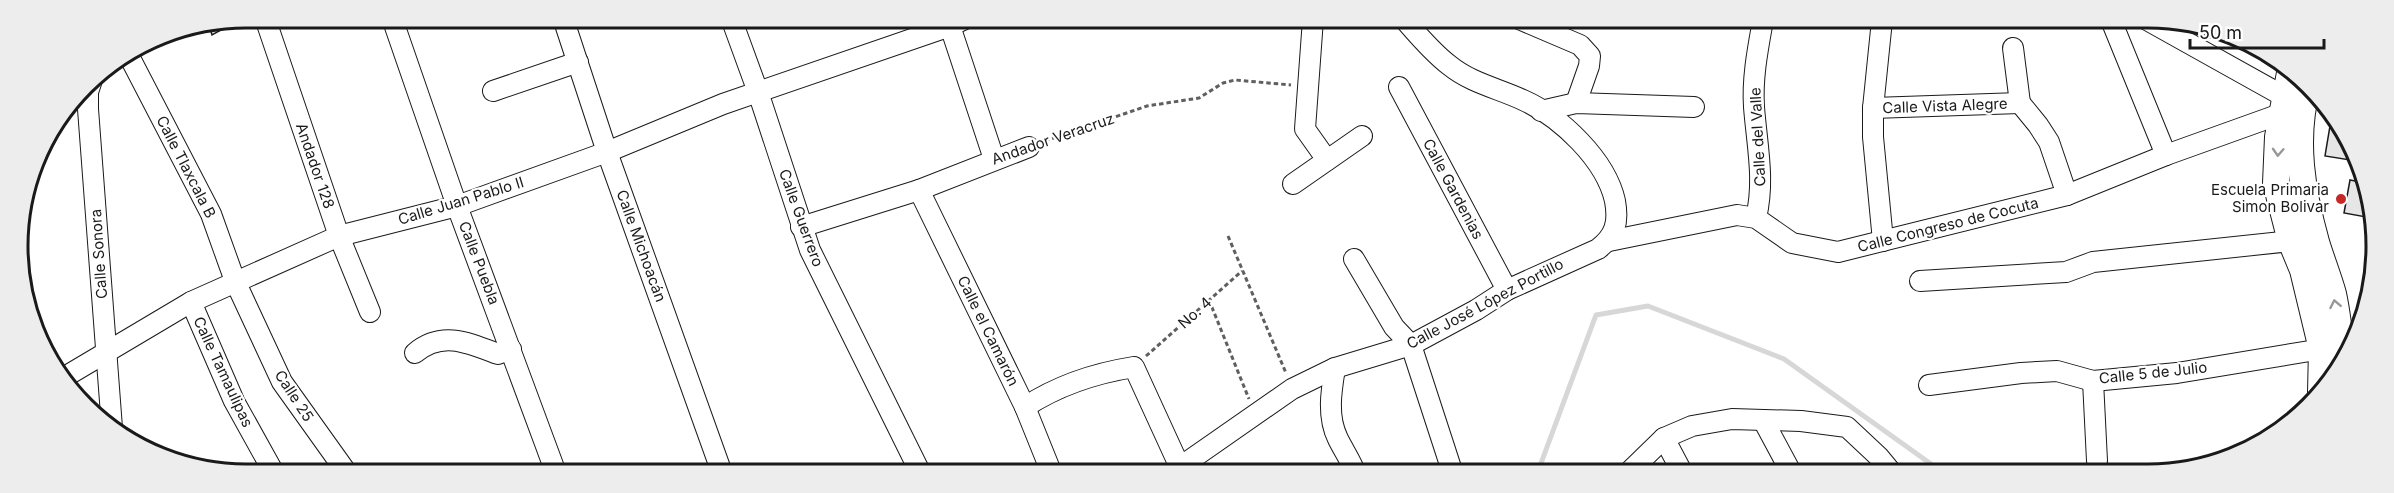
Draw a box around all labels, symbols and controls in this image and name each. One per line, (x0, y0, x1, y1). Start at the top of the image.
scale bar (2190, 12, 2324, 50)
text: 50 m (2199, 22, 2242, 43)
street label: Calle del Valle (1745, 87, 1770, 187)
street label: Calle Vista Alegre (1882, 94, 2008, 117)
street label: Andador Veracruz (989, 109, 1117, 168)
street label: Calle Tlaxcala B (152, 112, 220, 221)
street label: Andador 128 (292, 120, 339, 211)
street label: Calle Gardenias (1419, 135, 1488, 242)
one-way arrow (2271, 147, 2284, 156)
street label: Calle Guerrero (775, 166, 828, 269)
street label: Calle Juan Pablo II (396, 172, 526, 229)
place label: Escuela Primaria Simon Bolivar (2211, 180, 2329, 216)
street label: Calle Michoacán (612, 187, 671, 304)
marker: Escuela Primaria Simon Bolivar (2334, 192, 2348, 206)
street label: Calle Congreso de Cocuta (1855, 193, 2040, 256)
street label: Calle Sonora (86, 208, 111, 300)
street label: Calle Puebla (455, 218, 504, 307)
street label: Calle José López Portillo (1403, 254, 1566, 353)
street label: Calle el Camarón (954, 273, 1023, 389)
street label: No. 4 (1174, 293, 1215, 333)
one-way arrow (2329, 299, 2342, 309)
street label: Calle Tamaulipas (189, 313, 257, 430)
street label: Calle 5 de Julio (2098, 357, 2208, 388)
street label: Calle 25 (271, 366, 318, 425)

